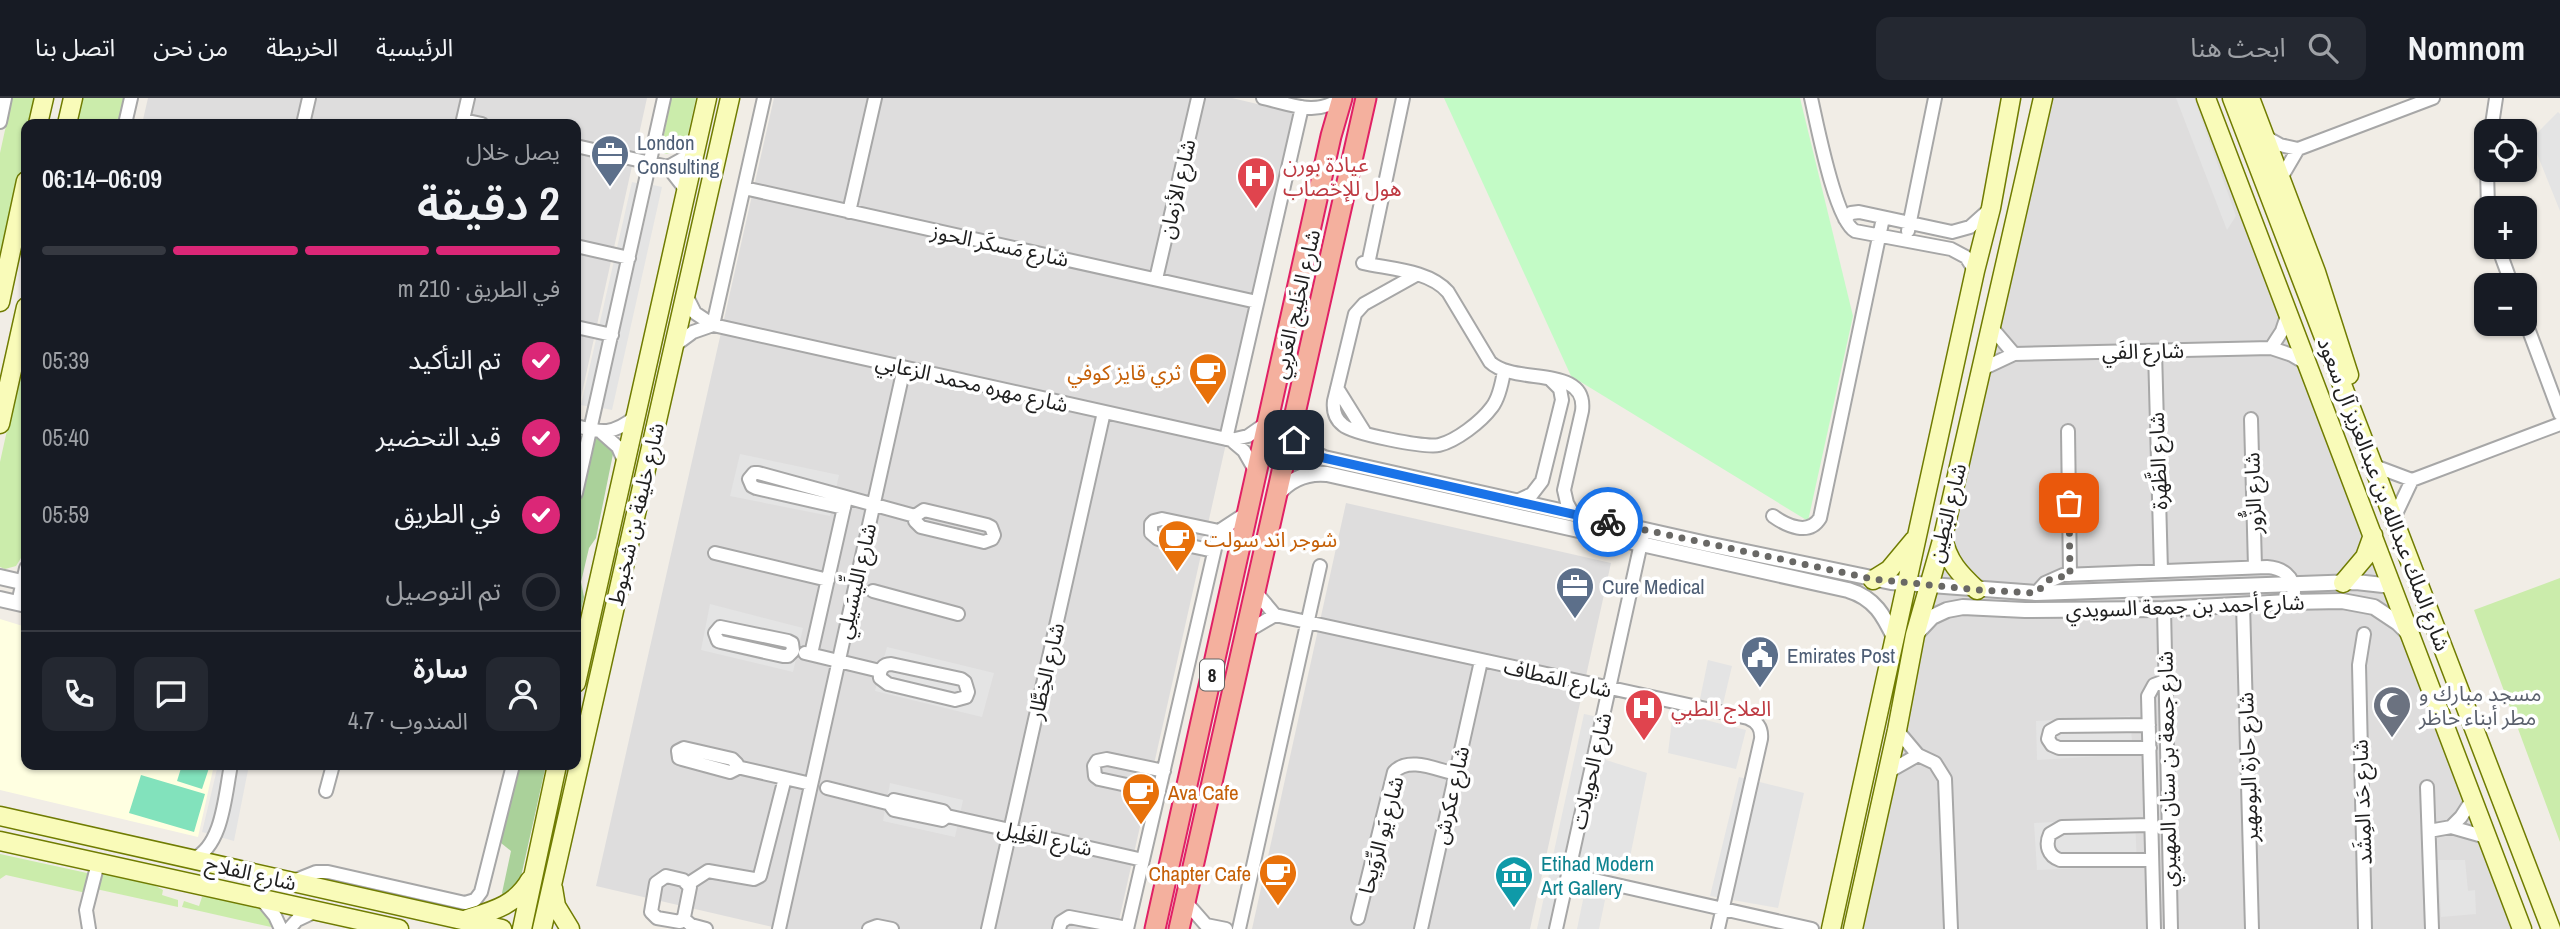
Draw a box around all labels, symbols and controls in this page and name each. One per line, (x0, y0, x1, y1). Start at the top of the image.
search box (1876, 17, 2366, 80)
text: Nomnom (2408, 26, 2525, 70)
icon: search (2304, 29, 2342, 67)
text: ابحث هنا (2190, 30, 2286, 65)
text: اتصل بنا (35, 31, 115, 63)
text: من نحن (153, 31, 228, 63)
text: الخريطة (266, 31, 338, 63)
text: الرئيسية (376, 31, 453, 63)
map controls (2474, 119, 2537, 336)
button: locate (2474, 119, 2537, 182)
place label: London Consulting (637, 128, 720, 181)
office icon: London Consulting (589, 133, 631, 188)
text: يصل خلال (466, 136, 560, 167)
street label: شارع الأزمان (1151, 136, 1203, 242)
place label: عيادة بورن هول للإخصاب (1283, 150, 1402, 203)
hospital icon: عيادة بورن هول للإخصاب (1235, 155, 1277, 210)
text: 06:09–06:14 (42, 161, 162, 196)
text: 2 دقيقة (417, 172, 560, 234)
button: + (2474, 196, 2537, 259)
street label: شارع مَسكَر الحوز (927, 216, 1071, 275)
street label: شارع الخَلِيج العَربِي (1265, 227, 1329, 382)
text: في الطريق · 210 m (398, 273, 560, 304)
button: − (2474, 273, 2537, 336)
street label: شارع الملك عبدالله بن عبدالعزيز آل سعود (2310, 333, 2457, 656)
street label: شارع الفَي (2102, 336, 2184, 368)
text: تم التأكيد (408, 342, 501, 377)
icon: check (522, 342, 560, 380)
text: 05:39 (42, 345, 89, 376)
street label: شارع مهره محمد الزعابي (872, 347, 1071, 421)
cafe icon: ثري قايز كوفي (1187, 351, 1229, 406)
place label: ثري قايز كوفي (1067, 358, 1181, 388)
pin (1264, 410, 1324, 470)
street label: شارع الظَّهَرة (2141, 412, 2175, 510)
text: قيد التحضير (376, 419, 501, 454)
icon: check (522, 419, 560, 457)
street label: شارع خليفة بن شخبوط (601, 420, 672, 609)
icon: home (1275, 421, 1313, 459)
text: 05:40 (42, 422, 89, 453)
street label: شارع الزُّور (2236, 452, 2270, 535)
street label: شارع البَطِين (1921, 460, 1974, 566)
pin (2039, 473, 2099, 533)
icon: bag (2050, 484, 2088, 522)
courier (1573, 487, 1643, 557)
text: في الطريق (395, 496, 501, 531)
icon: check (522, 496, 560, 534)
text: 05:59 (42, 499, 89, 530)
icon: bike (1589, 503, 1627, 541)
cafe icon: شوجر اند سولت (1156, 518, 1198, 573)
street label: شارع اللِّيسَيلِي (824, 519, 885, 642)
place label: شوجر اند سولت (1204, 525, 1337, 554)
office icon: Cure Medical (1554, 565, 1596, 620)
place label: Cure Medical (1602, 572, 1704, 601)
text: تم التوصيل (386, 573, 501, 608)
street label: شارع أحمد بن جمعة السويدي (2065, 587, 2305, 627)
street label: شارع الخِطَّار (1021, 620, 1072, 723)
public building icon: Emirates Post (1739, 634, 1781, 689)
place label: Emirates Post (1787, 641, 1895, 670)
text: سارة (413, 651, 468, 686)
street label: شارع جمعة بن سنان المهيري (2150, 651, 2185, 887)
street label: شارع المَطاف (1501, 652, 1615, 705)
button: phone (42, 657, 116, 731)
button: chat (134, 657, 208, 731)
button: person (486, 657, 560, 731)
road number: 8 (1200, 660, 1224, 690)
place label: مسجد مبارك و مطر أبناء حاظر (2418, 679, 2541, 732)
mosque icon: مسجد مبارك و مطر أبناء حاظر (2371, 684, 2413, 739)
hospital icon: العلاج الطبي (1623, 687, 1665, 742)
street label: شارع حارة البومهير (2231, 692, 2266, 843)
place label: العلاج الطبي (1671, 694, 1771, 724)
text: المندوب · 4.7 (348, 705, 468, 736)
street label: شارع الحويلات (1563, 710, 1620, 833)
street label: شارع حَد المِشَد (2345, 739, 2380, 865)
street label: شارع عكرش (1426, 743, 1477, 847)
cafe icon: Ava Cafe (1120, 771, 1162, 826)
street label: شارع يَو الرِّوَيحا (1351, 773, 1412, 897)
place label: Ava Cafe (1167, 778, 1239, 807)
street label: شارع الغَلِيل (994, 813, 1095, 864)
street label: شارع الفلاح (202, 848, 299, 899)
place label: Etihad Modern Art Gallery (1540, 849, 1654, 902)
cafe icon: Chapter Cafe (1257, 852, 1299, 907)
museum icon: Etihad Modern Art Gallery (1493, 854, 1535, 909)
place label: Chapter Cafe (1149, 859, 1251, 888)

